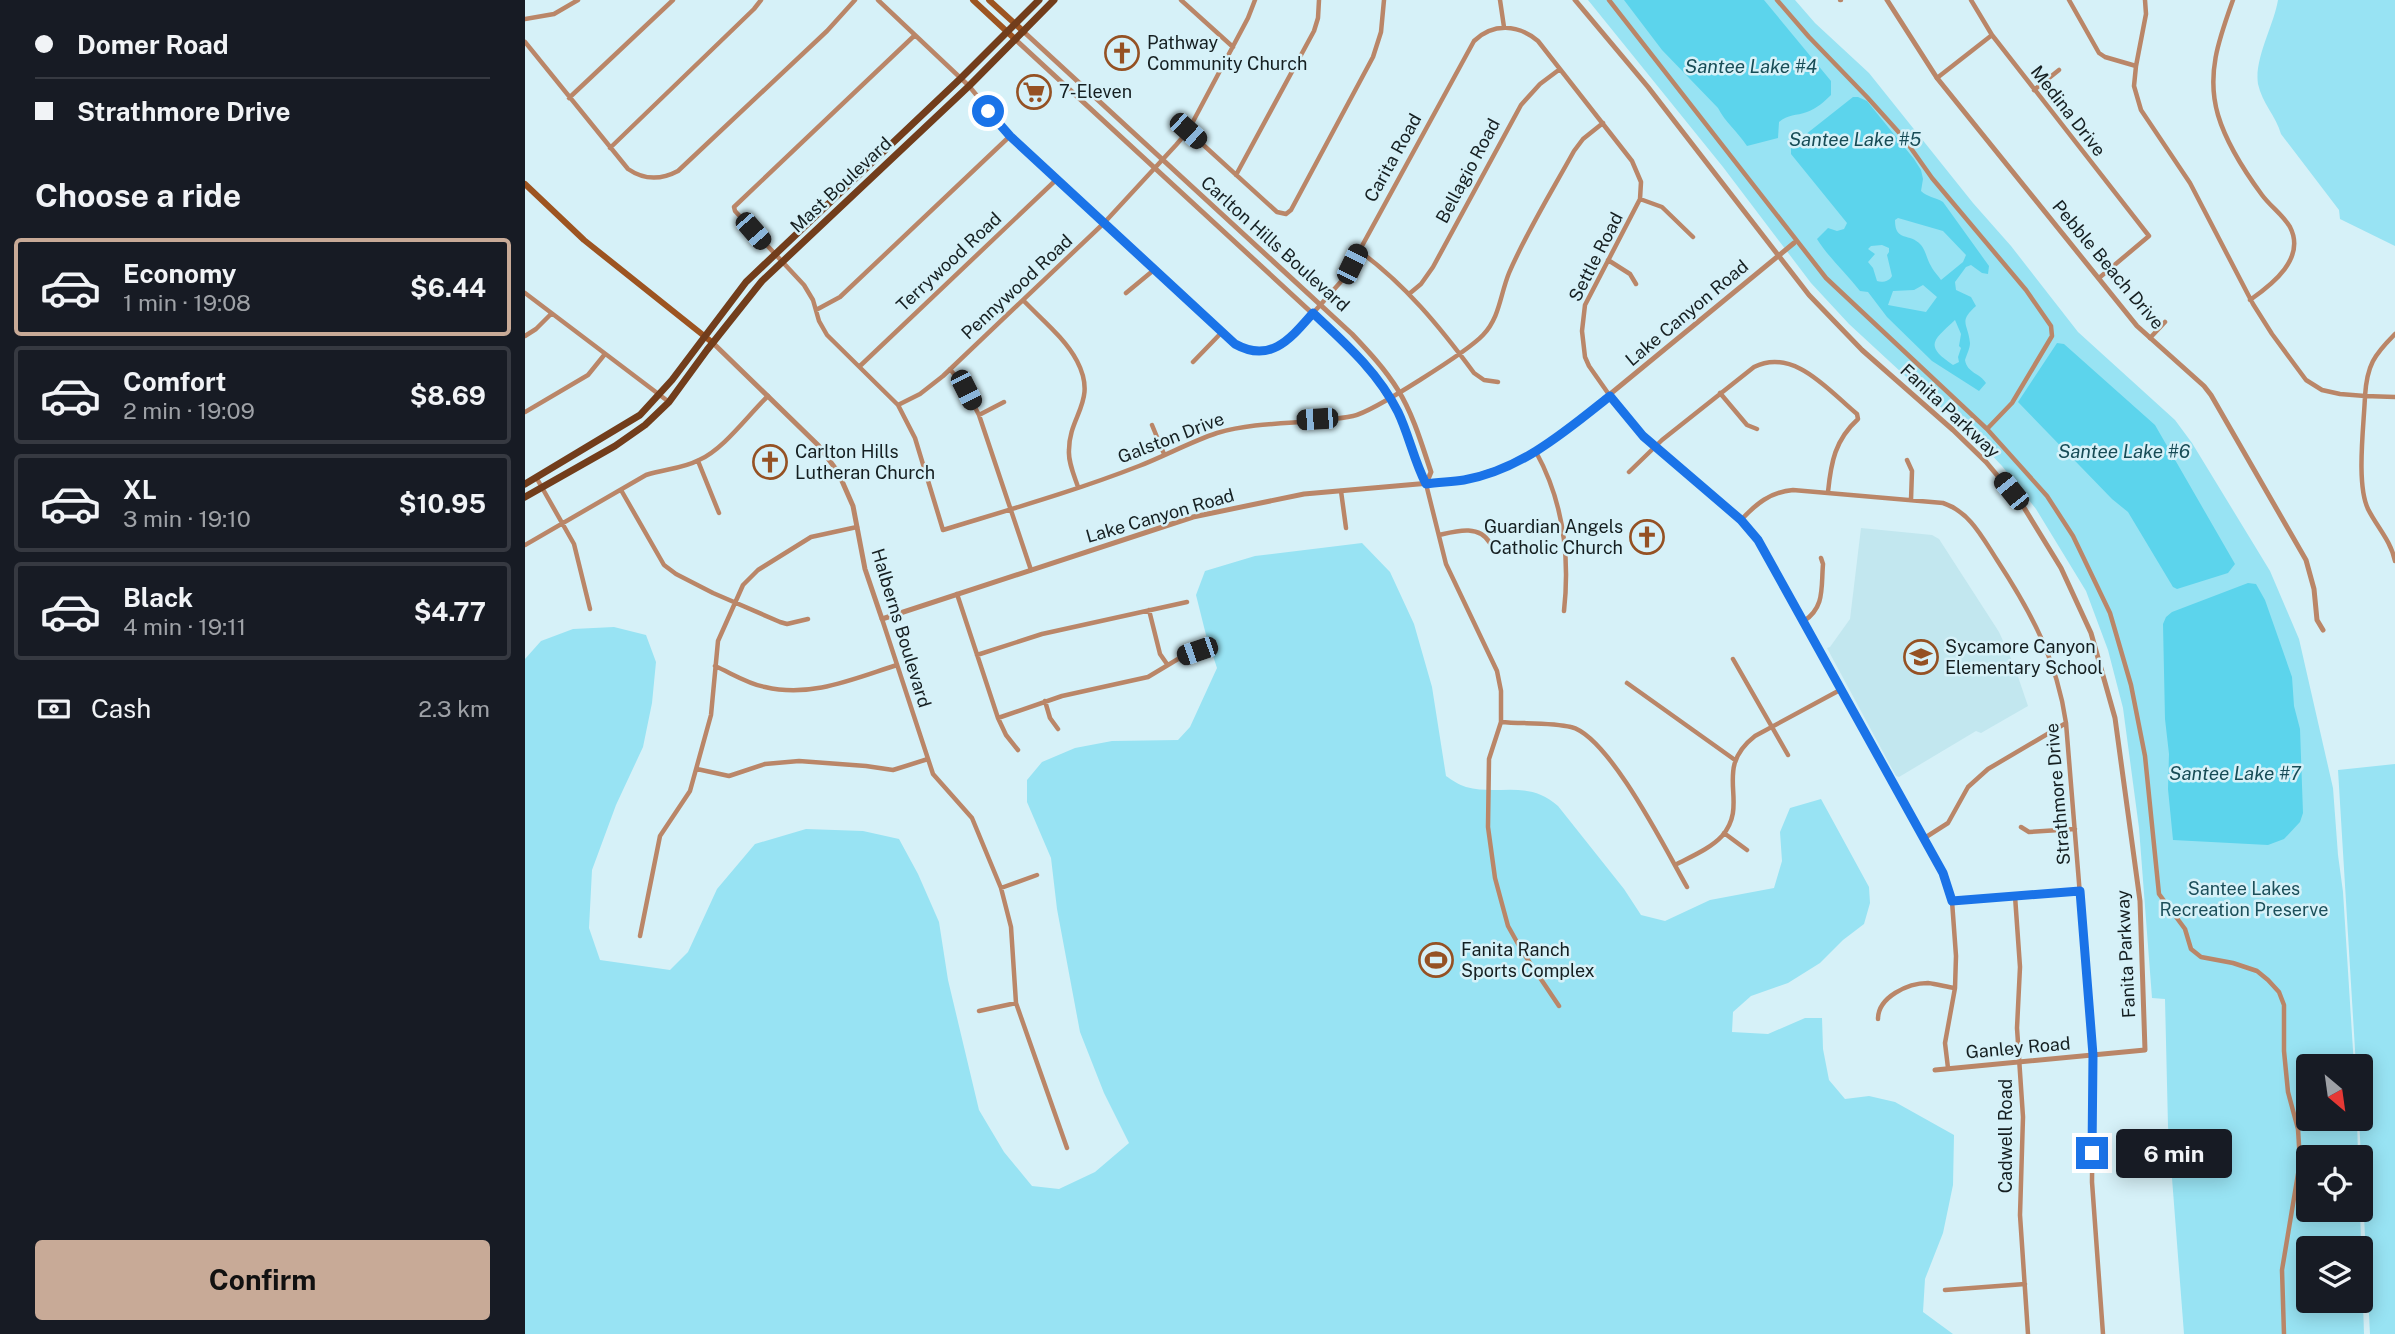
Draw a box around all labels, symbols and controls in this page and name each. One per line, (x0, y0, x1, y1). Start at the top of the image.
text: Domer Road (77, 29, 229, 60)
place label: Pathway Community Church (1147, 32, 1307, 74)
church icon: Pathway Community Church (1103, 34, 1141, 72)
water label: Santee Lake #4 (1685, 55, 1817, 77)
street label: Medina Drive (2027, 61, 2110, 160)
supermarket icon: 7-Eleven (1015, 73, 1053, 111)
place label: 7-Eleven (1059, 81, 1132, 102)
route start (972, 95, 1004, 127)
text: Strathmore Drive (77, 96, 291, 127)
car (1166, 109, 1211, 153)
street label: Carita Road (1360, 110, 1425, 206)
street label: Bellagio Road (1431, 115, 1504, 227)
water label: Santee Lake #5 (1789, 128, 1922, 150)
street label: Mast Boulevard (786, 133, 895, 237)
street label: Carlton Hills Boulevard (1197, 172, 1354, 316)
text: Choose a ride (35, 177, 241, 214)
street label: Pebble Beach Drive (2048, 196, 2169, 334)
car (732, 208, 775, 254)
street label: Terrywood Road (892, 208, 1005, 316)
street label: Settle Road (1564, 209, 1627, 305)
street label: Pennywood Road (957, 230, 1076, 343)
car (1334, 241, 1371, 287)
street label: Lake Canyon Road (1621, 255, 1752, 370)
icon: car (39, 256, 102, 319)
text: Economy (123, 258, 236, 289)
text: $6.44 (410, 272, 486, 303)
text: 1 min · 19:08 (123, 289, 251, 316)
street label: Fanita Parkway (1896, 359, 2005, 462)
icon: car (39, 364, 102, 427)
text: Comfort (123, 366, 226, 397)
car (948, 367, 985, 413)
text: $8.69 (410, 380, 486, 411)
text: 2 min · 19:09 (123, 397, 255, 424)
car (1296, 407, 1339, 431)
street label: Galston Drive (1115, 408, 1227, 467)
water label: Santee Lake #6 (2058, 440, 2191, 462)
place label: Carlton Hills Lutheran Church (795, 441, 935, 483)
church icon: Carlton Hills Lutheran Church (751, 443, 789, 481)
car (1990, 468, 2033, 514)
icon: car (39, 472, 102, 535)
text: XL (123, 474, 157, 505)
street label: Lake Canyon Road (1083, 484, 1237, 547)
text: $10.95 (399, 488, 486, 519)
text: 3 min · 19:10 (123, 505, 251, 532)
place label: Guardian Angels Catholic Church (1484, 516, 1623, 558)
church icon: Guardian Angels Catholic Church (1628, 518, 1666, 556)
street label: Halberns Boulevard (867, 546, 936, 710)
icon: car (39, 580, 102, 643)
text: Black (123, 582, 193, 613)
text: $4.77 (414, 596, 486, 627)
text: 4 min · 19:11 (123, 613, 246, 640)
car (1174, 634, 1221, 668)
place label: Sycamore Canyon Elementary School (1945, 636, 2103, 678)
school or university icon: Sycamore Canyon Elementary School (1902, 638, 1940, 676)
icon: cash (35, 690, 73, 728)
text: Cash (91, 693, 151, 724)
text: 2.3 km (418, 695, 490, 722)
street label: Strathmore Drive (2041, 722, 2074, 866)
water label: Santee Lake #7 (2169, 762, 2302, 784)
park label: Santee Lakes Recreation Preserve (2160, 878, 2328, 920)
street label: Fanita Parkway (2112, 889, 2139, 1019)
place label: Fanita Ranch Sports Complex (1461, 939, 1595, 981)
sports icon: Fanita Ranch Sports Complex (1417, 941, 1455, 979)
street label: Ganley Road (1965, 1032, 2071, 1063)
north arrow (2296, 1054, 2373, 1130)
map controls (2296, 1054, 2373, 1313)
street label: Cadwell Road (1995, 1079, 2016, 1193)
callout: 6 min (2117, 1128, 2232, 1178)
route end (2076, 1137, 2108, 1169)
text: 6 min (2144, 1140, 2204, 1167)
button: locate (2296, 1145, 2373, 1222)
button: layers (2296, 1236, 2373, 1313)
button: Confirm (35, 1240, 490, 1320)

